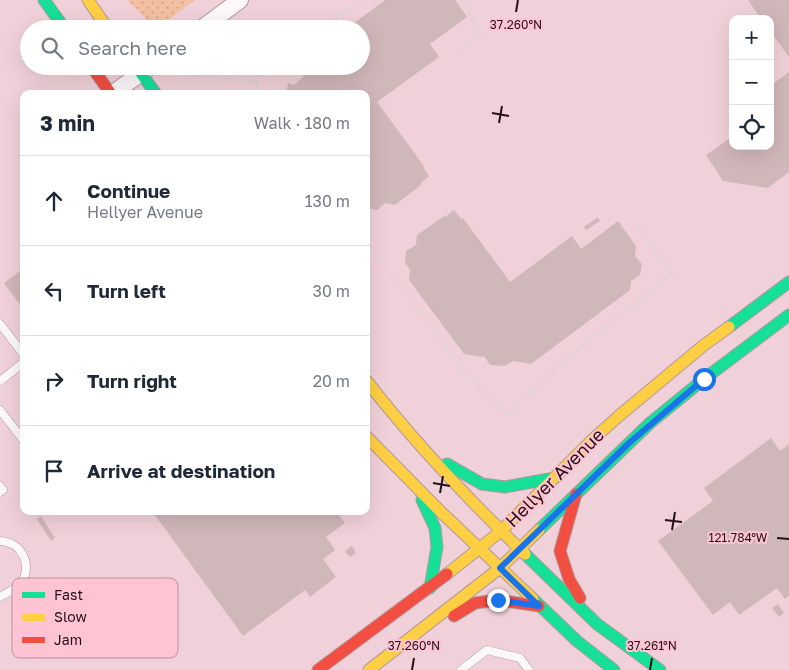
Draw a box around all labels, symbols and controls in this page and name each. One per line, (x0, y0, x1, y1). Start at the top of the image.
map controls (729, 15, 774, 150)
button: + (729, 15, 774, 60)
text: 37.260°N (490, 17, 542, 32)
search box (20, 20, 370, 75)
icon: search (38, 34, 66, 62)
text: Search here (78, 36, 187, 59)
button: − (729, 60, 774, 105)
button: locate (729, 105, 774, 150)
text: 3 min (40, 110, 95, 136)
text: Walk · 180 m (254, 113, 350, 133)
text: Continue (87, 179, 170, 202)
icon: ahead (40, 187, 68, 215)
text: 130 m (305, 191, 350, 211)
text: Hellyer Avenue (87, 202, 203, 222)
icon: left (40, 277, 68, 305)
text: Turn left (87, 279, 166, 302)
text: 30 m (313, 281, 350, 301)
icon: right (40, 367, 68, 395)
route start (693, 368, 716, 391)
text: Turn right (87, 369, 177, 392)
text: 20 m (313, 371, 350, 391)
street label: Hellyer Avenue (500, 423, 608, 531)
icon: arrive (40, 457, 68, 485)
text: Arrive at destination (87, 459, 275, 482)
text: 121.784°W (709, 530, 768, 545)
legend (12, 578, 178, 658)
text: Fast (54, 586, 83, 603)
route end (487, 589, 510, 612)
text: Slow (54, 608, 87, 625)
text: Jam (54, 631, 82, 648)
text: 37.260°N (388, 638, 440, 653)
text: 37.261°N (627, 638, 677, 653)

